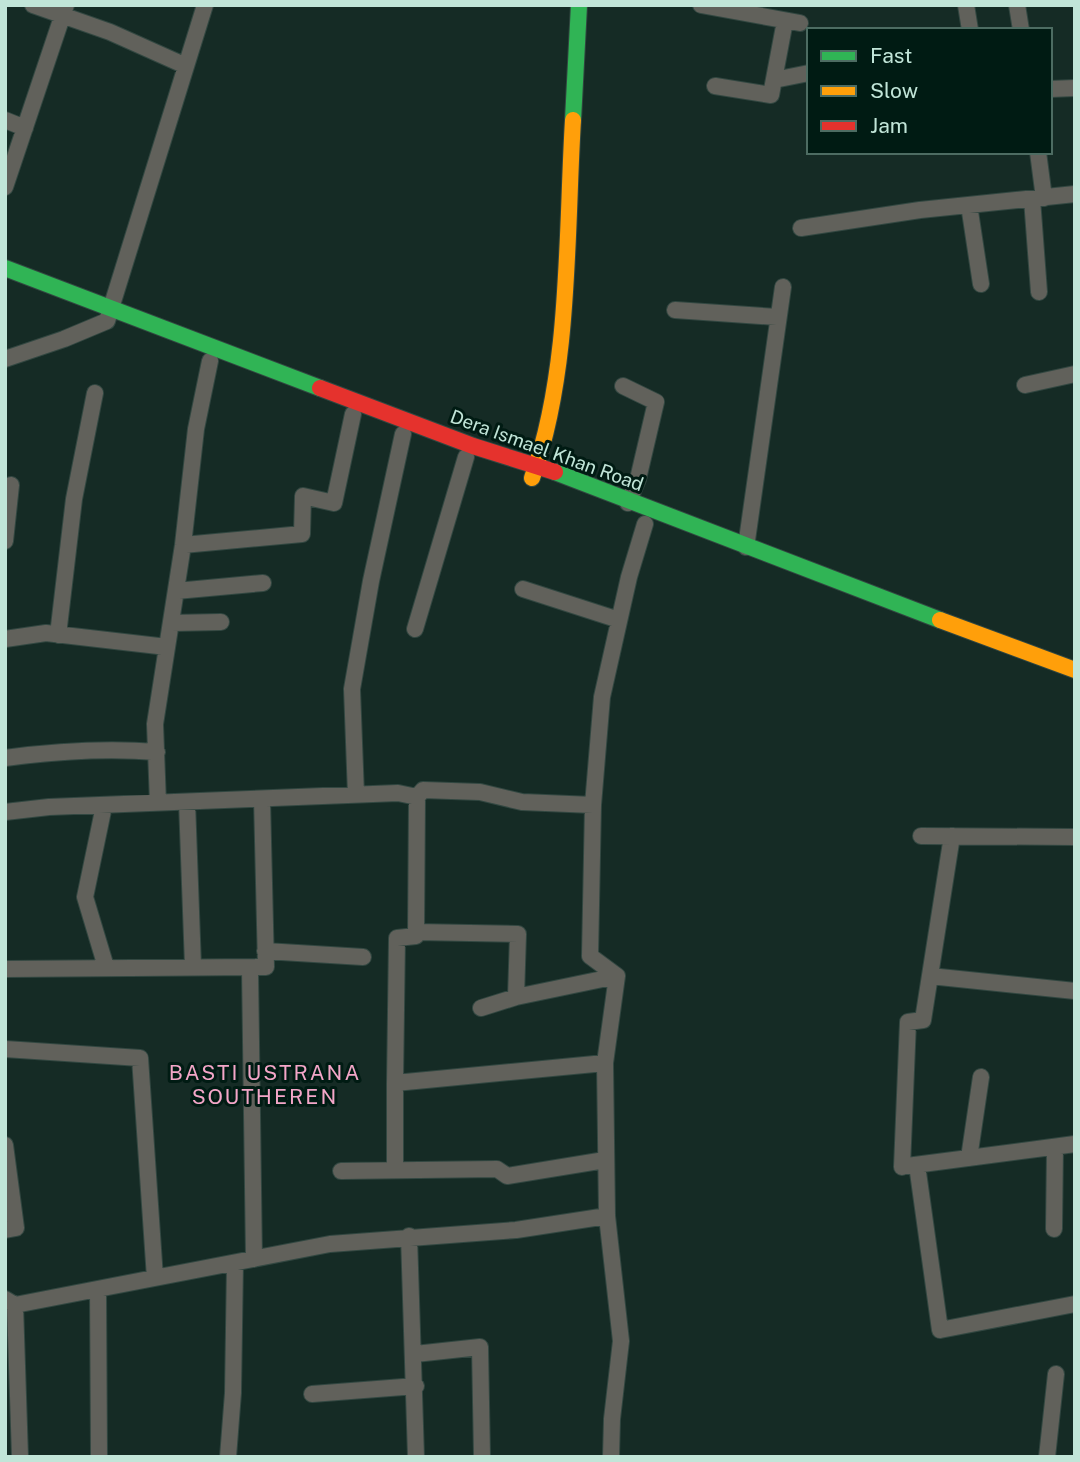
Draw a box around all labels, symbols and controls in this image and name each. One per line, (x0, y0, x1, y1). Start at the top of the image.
legend (807, 28, 1052, 154)
text: Fast (870, 43, 912, 68)
text: Slow (870, 78, 918, 103)
text: Jam (870, 113, 908, 138)
street label: Dera Ismael Khan Road (447, 405, 647, 495)
district label: BASTI USTRANA SOUTHEREN (169, 1060, 361, 1109)

